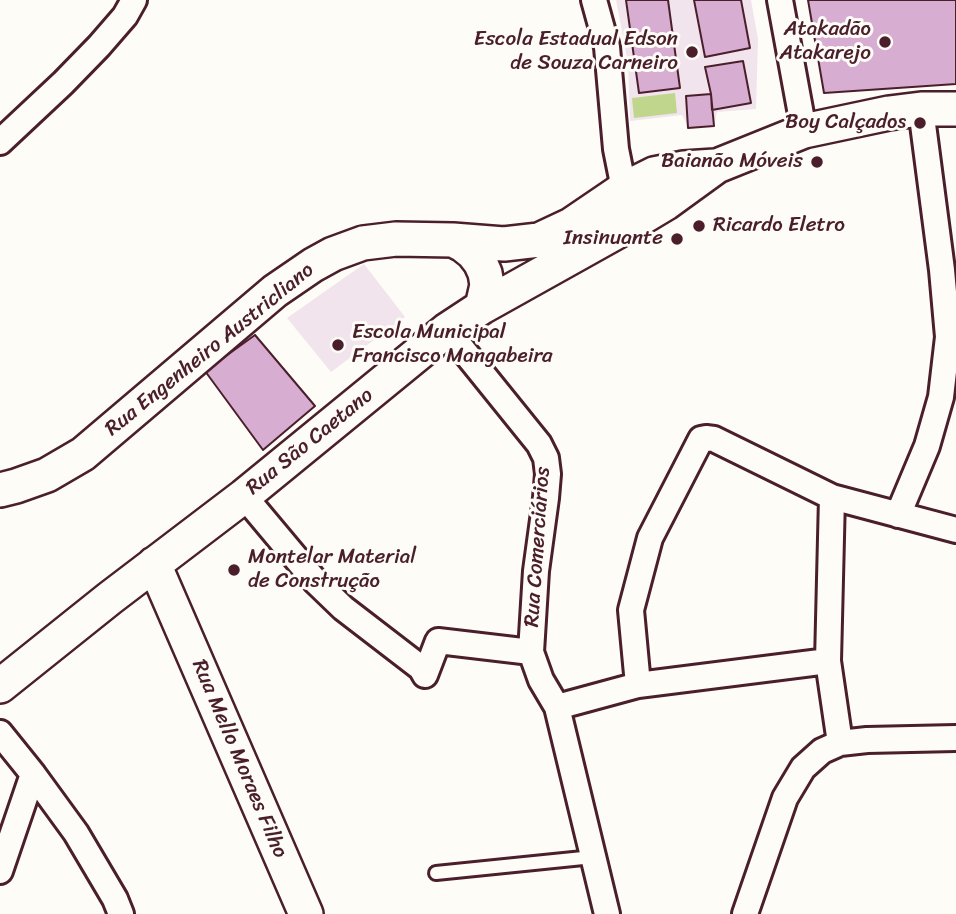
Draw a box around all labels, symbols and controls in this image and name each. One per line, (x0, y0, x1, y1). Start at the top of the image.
place label: Atakadão Atakarejo (780, 17, 871, 67)
place label: Escola Estadual Edson de Souza Carneiro (474, 27, 678, 77)
marker: Atakadão Atakarejo (877, 34, 893, 50)
marker: Escola Estadual Edson de Souza Carneiro (684, 44, 700, 60)
place label: Boy Calçados (785, 110, 906, 136)
marker: Boy Calçados (912, 115, 928, 131)
place label: Baianão Móveis (661, 149, 803, 175)
marker: Baianão Móveis (809, 154, 825, 170)
place label: Ricardo Eletro (713, 213, 845, 239)
marker: Ricardo Eletro (691, 218, 707, 234)
place label: Insinuante (563, 226, 663, 252)
marker: Insinuante (669, 231, 685, 247)
street label: Rua Engenheiro Austricliano (101, 258, 319, 442)
place label: Escola Municipal Francisco Mangabeira (352, 320, 553, 370)
marker: Escola Municipal Francisco Mangabeira (330, 337, 346, 353)
street label: Rua São Caetano (241, 383, 379, 501)
street label: Rua Comerciários (520, 466, 556, 628)
place label: Montelar Material de Construção (248, 545, 416, 595)
marker: Montelar Material de Construção (226, 562, 242, 578)
street label: Rua Mello Moraes Filho (186, 656, 292, 862)

